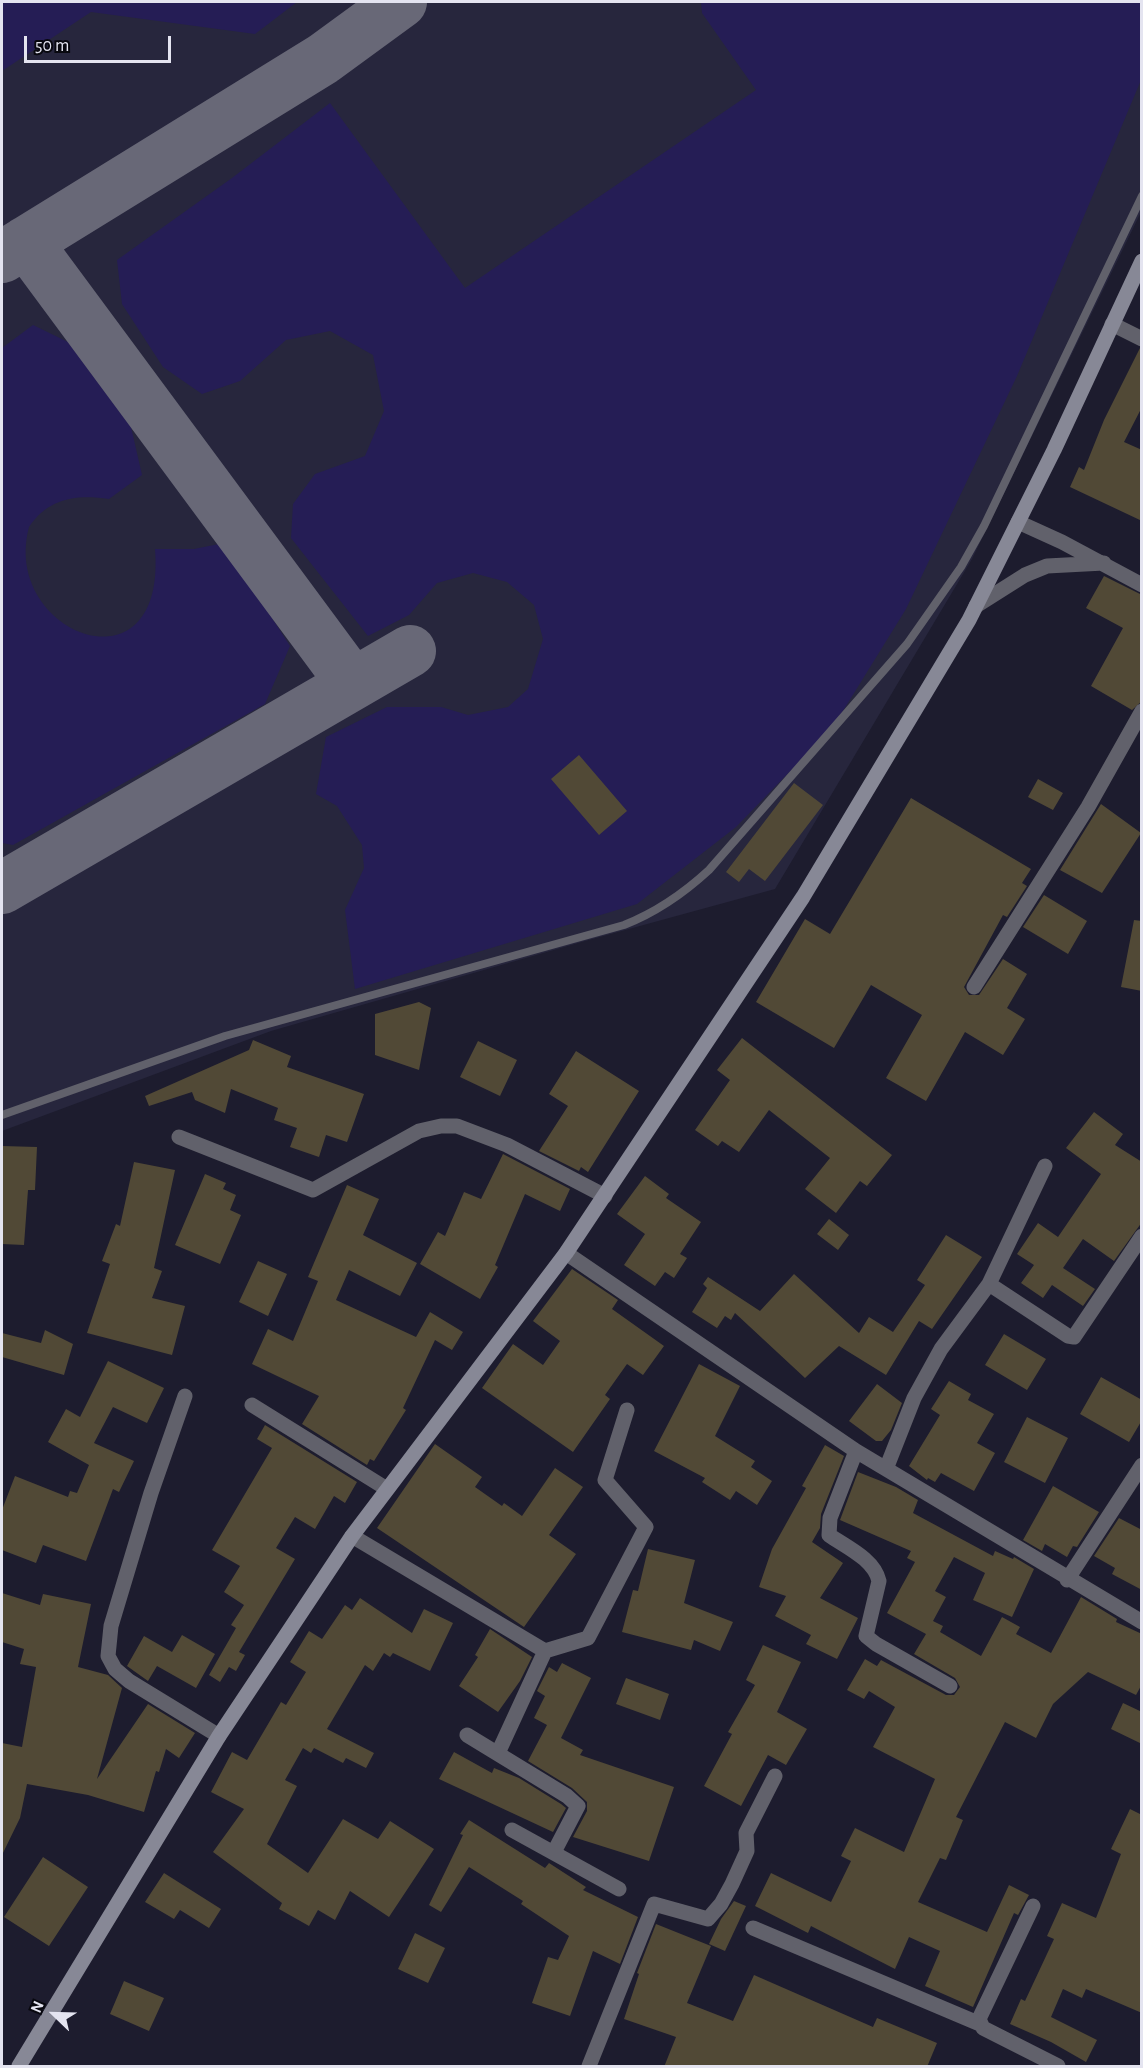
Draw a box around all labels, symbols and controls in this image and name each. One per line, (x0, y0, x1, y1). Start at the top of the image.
scale bar (27, 24, 174, 62)
text: 50 m (35, 37, 69, 55)
north arrow (24, 1984, 84, 2044)
text: N (28, 1999, 47, 2015)

